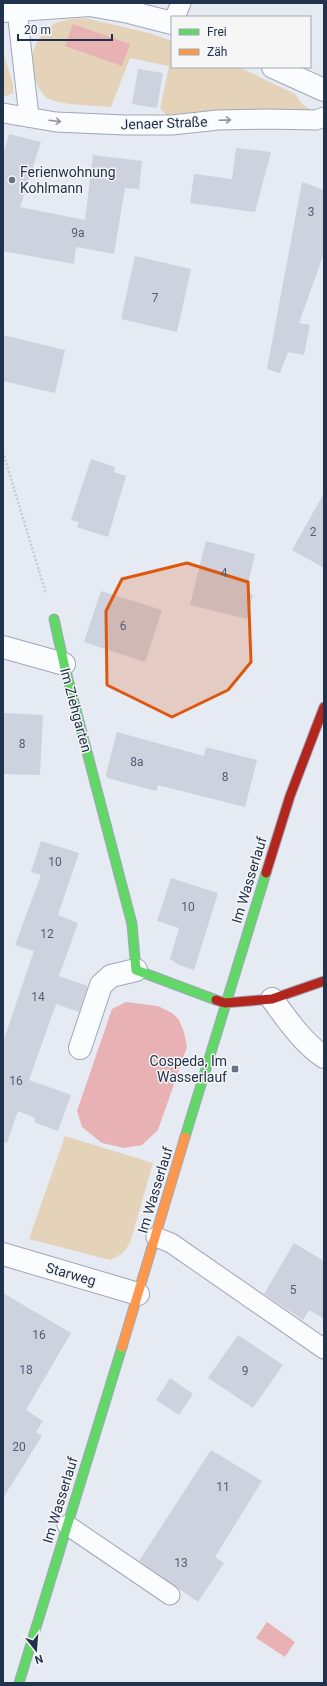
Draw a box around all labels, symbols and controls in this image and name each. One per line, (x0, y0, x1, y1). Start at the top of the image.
scale bar (18, 16, 112, 42)
legend (171, 16, 311, 68)
text: 20 m (24, 23, 51, 37)
text: Frei (207, 25, 227, 39)
text: Zäh (207, 45, 227, 59)
street label: Jenaer Straße (120, 113, 208, 133)
one-way arrow (218, 116, 231, 124)
one-way arrow (48, 117, 61, 125)
place label: Ferienwohnung Kohlmann (20, 164, 116, 196)
marker: Ferienwohnung Kohlmann (7, 175, 17, 185)
house number: 3 (308, 205, 314, 219)
house number: 9a (71, 226, 85, 240)
house number: 7 (152, 291, 159, 305)
house number: 2 (310, 525, 317, 539)
house number: 4 (221, 566, 228, 580)
house number: 6 (120, 619, 127, 633)
street label: Im Ziehgarten (57, 666, 95, 754)
house number: 8 (19, 737, 26, 751)
house number: 8a (130, 755, 144, 769)
house number: 8 (222, 770, 229, 784)
street label: Im Wasserlauf (228, 835, 270, 925)
house number: 10 (48, 855, 62, 869)
house number: 10 (181, 900, 195, 914)
house number: 12 (40, 927, 54, 941)
house number: 14 (31, 990, 45, 1004)
place label: Cospeda, Im Wasserlauf (150, 1053, 227, 1085)
marker: Cospeda, Im Wasserlauf (230, 1064, 240, 1074)
house number: 16 (9, 1074, 23, 1088)
street label: Im Wasserlauf (134, 1145, 176, 1235)
street label: Starweg (44, 1259, 98, 1289)
house number: 5 (290, 1283, 297, 1297)
house number: 16 (32, 1328, 46, 1342)
house number: 18 (19, 1363, 33, 1377)
house number: 9 (242, 1364, 248, 1378)
house number: 20 (12, 1440, 26, 1454)
street label: Im Wasserlauf (39, 1455, 81, 1545)
house number: 11 (216, 1480, 230, 1494)
house number: 13 (174, 1556, 188, 1570)
north arrow (16, 1630, 56, 1670)
text: N (33, 1652, 44, 1667)

